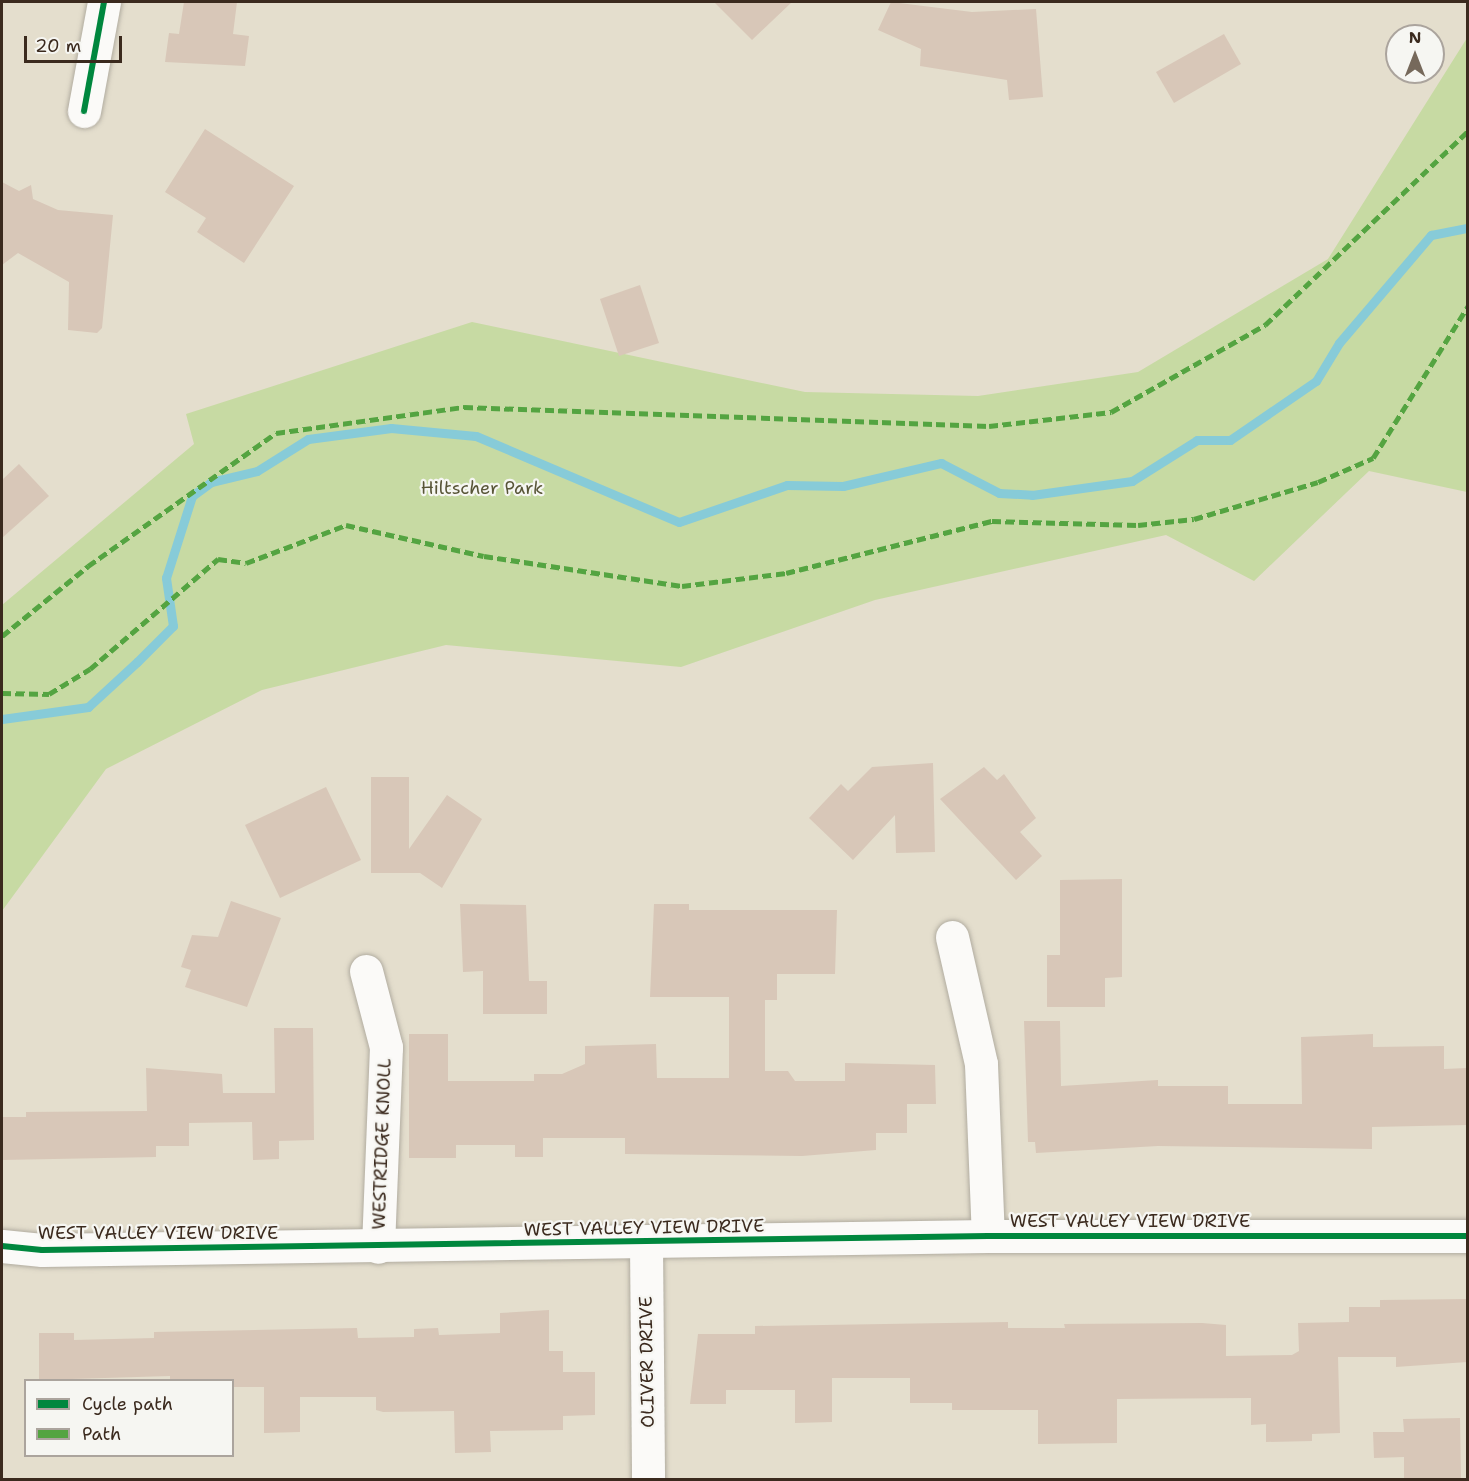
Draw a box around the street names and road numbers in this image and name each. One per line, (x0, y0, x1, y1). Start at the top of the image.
street label: WESTRIDGE KNOLL (368, 1058, 396, 1230)
street label: WEST VALLEY VIEW DRIVE (1010, 1210, 1250, 1232)
street label: WEST VALLEY VIEW DRIVE (524, 1215, 764, 1241)
street label: WEST VALLEY VIEW DRIVE (38, 1222, 278, 1244)
street label: OLIVER DRIVE (635, 1296, 659, 1428)

